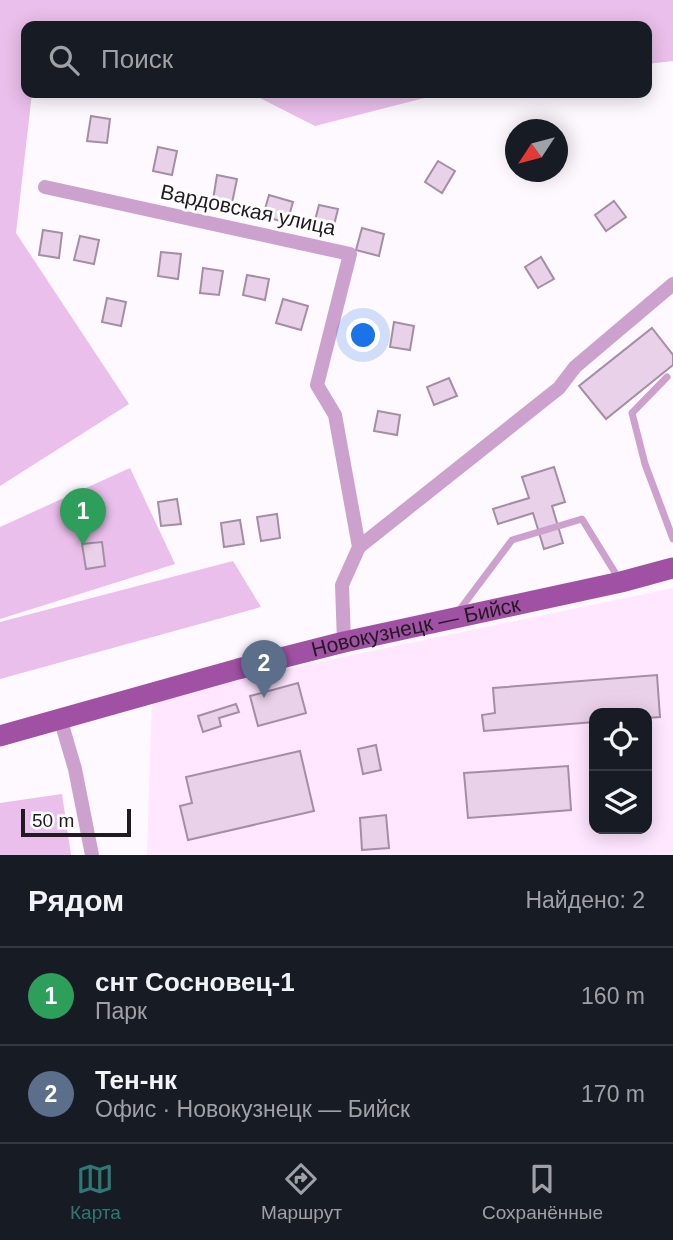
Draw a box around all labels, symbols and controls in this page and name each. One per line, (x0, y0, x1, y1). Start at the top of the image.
search box (21, 21, 652, 98)
icon: search (45, 41, 83, 79)
text: Поиск (101, 44, 173, 74)
north arrow (505, 119, 568, 182)
street label: Вардовская улица (158, 180, 338, 239)
your location (346, 318, 380, 352)
pin: 1 (60, 488, 106, 546)
street label: Новокузнецк — Бийск (309, 592, 523, 661)
pin: 2 (241, 640, 287, 698)
map controls (589, 708, 652, 834)
button: locate (589, 708, 652, 771)
button: layers (589, 771, 652, 834)
scale bar (21, 806, 131, 838)
text: 50 m (32, 810, 74, 831)
text: Рядом (28, 884, 124, 917)
text: Найдено: 2 (525, 887, 645, 913)
text: снт Сосновец-1 (95, 967, 295, 997)
text: 1 (45, 983, 57, 1009)
text: 160 m (581, 983, 645, 1009)
text: Парк (95, 998, 147, 1024)
text: Тен-нк (95, 1065, 177, 1095)
text: 2 (45, 1081, 57, 1107)
text: 170 m (581, 1081, 645, 1107)
text: Офис · Новокузнецк — Бийск (95, 1096, 410, 1122)
tab: Карта (70, 1160, 121, 1224)
tab: Маршрут (261, 1160, 342, 1224)
tab: Сохранённые (482, 1160, 603, 1224)

